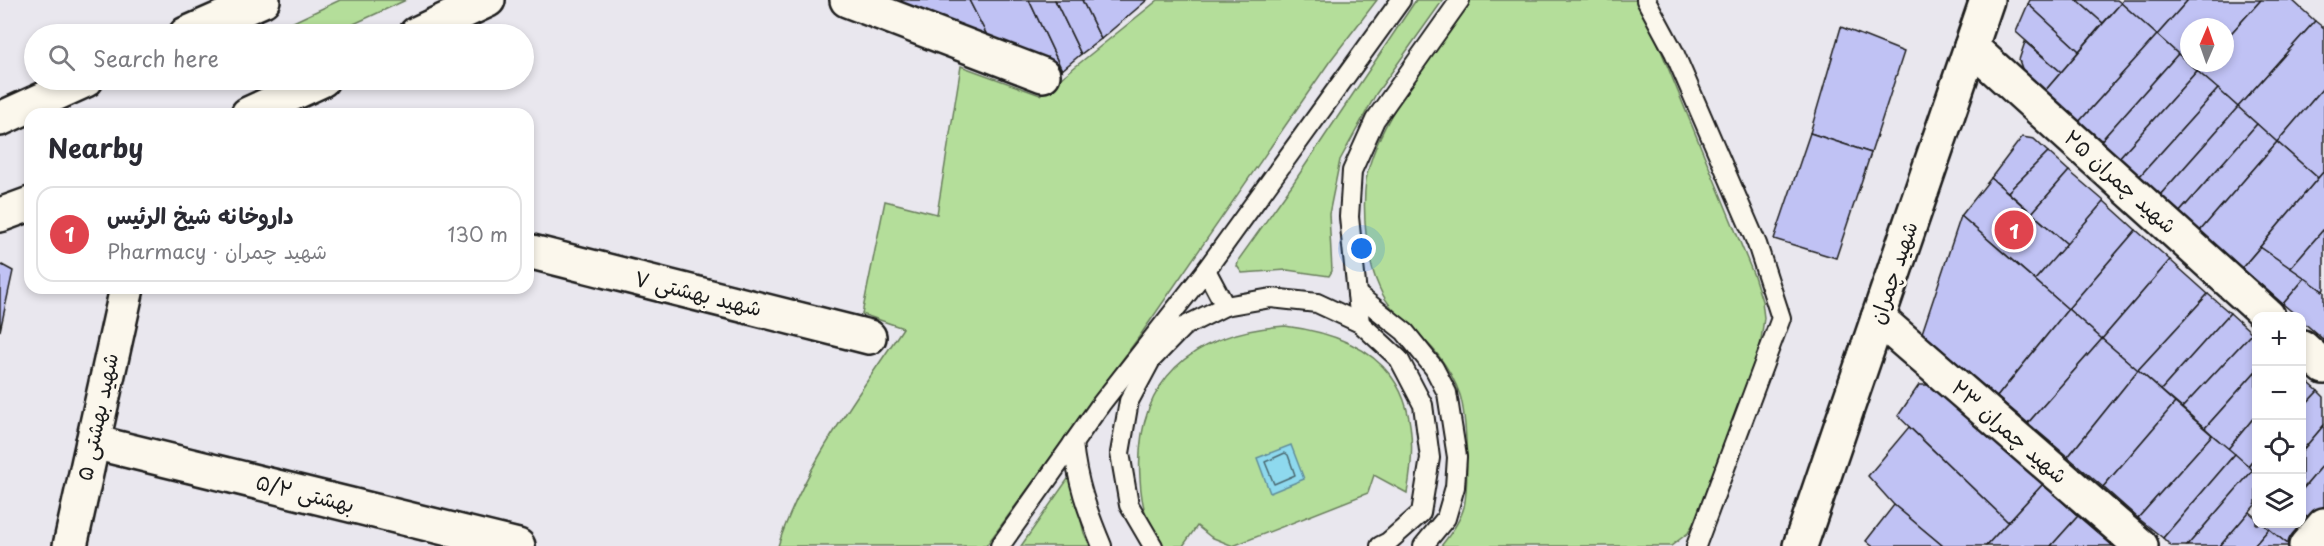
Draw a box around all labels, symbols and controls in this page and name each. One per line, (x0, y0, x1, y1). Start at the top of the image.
north arrow (2180, 18, 2234, 72)
search box (24, 24, 534, 90)
icon: search (45, 41, 78, 74)
text: Search here (93, 41, 219, 74)
street label: شهید چمران ۲۵ (2058, 121, 2185, 240)
text: Nearby (48, 128, 143, 167)
text: داروخانه شیخ الرئیس (107, 198, 294, 231)
pin: 1 (1994, 208, 2034, 252)
street label: شهید چمران (1860, 217, 1925, 328)
text: 1 (65, 219, 74, 249)
text: 130 m (448, 219, 508, 249)
your location (1347, 234, 1376, 263)
text: Pharmacy · شهید چمران (107, 236, 327, 266)
street label: شهید بهشتی ۷ (631, 261, 766, 323)
map controls (2252, 312, 2306, 528)
button: + (2252, 312, 2306, 366)
street label: شهید بهشتی ۵ (67, 350, 125, 483)
button: − (2252, 366, 2306, 420)
street label: شهید چمران ۲۳ (1945, 371, 2076, 490)
button: locate (2252, 420, 2306, 474)
street label: بهشتی ۵/۲ (253, 464, 358, 520)
button: layers (2252, 474, 2306, 528)

